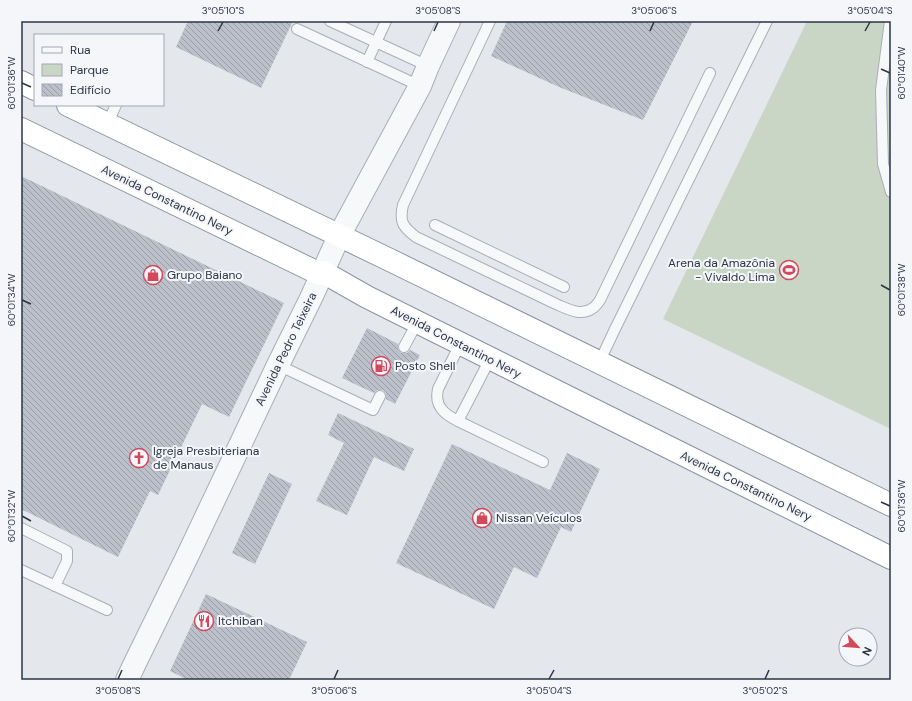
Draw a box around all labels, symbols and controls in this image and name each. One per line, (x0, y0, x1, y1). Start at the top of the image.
text: 3°05'10"S (202, 4, 244, 17)
text: 3°05'08"S (415, 4, 461, 17)
text: 3°05'06"S (631, 4, 677, 17)
text: 3°05'04"S (847, 4, 893, 17)
legend (34, 34, 164, 106)
text: Rua (70, 42, 91, 58)
text: 60°01'40"W (895, 46, 908, 100)
text: 60°01'36"W (5, 56, 18, 109)
text: Parque (70, 62, 109, 78)
text: Edifício (70, 82, 111, 98)
street label: Avenida Constantino Nery (98, 161, 236, 239)
place label: Arena da Amazônia - Vivaldo Lima (668, 255, 775, 285)
sports icon: Arena da Amazônia - Vivaldo Lima (778, 259, 800, 281)
text: 60°01'38"W (895, 263, 908, 316)
shop icon: Grupo Baiano (142, 264, 164, 286)
place label: Grupo Baiano (167, 267, 242, 283)
text: 60°01'34"W (5, 273, 18, 326)
street label: Avenida Pedro Teixeira (252, 290, 320, 408)
street label: Avenida Constantino Nery (388, 302, 524, 382)
fuel station icon: Posto Shell (370, 355, 392, 377)
place label: Posto Shell (395, 358, 455, 374)
place label: Igreja Presbiteriana de Manaus (153, 443, 259, 473)
church icon: Igreja Presbiteriana de Manaus (128, 447, 150, 469)
street label: Avenida Constantino Nery (677, 447, 815, 525)
text: 60°01'36"W (895, 479, 908, 532)
text: 60°01'32"W (5, 490, 18, 542)
shop icon: Nissan Veículos (471, 507, 493, 529)
place label: Nissan Veículos (496, 510, 582, 526)
restaurant icon: Itchiban (193, 610, 215, 632)
place label: Itchiban (218, 613, 263, 629)
north arrow (838, 627, 878, 667)
text: N (859, 645, 875, 658)
text: 3°05'08"S (95, 684, 141, 697)
text: 3°05'06"S (311, 684, 357, 697)
text: 3°05'04"S (526, 684, 572, 697)
text: 3°05'02"S (743, 684, 788, 697)

